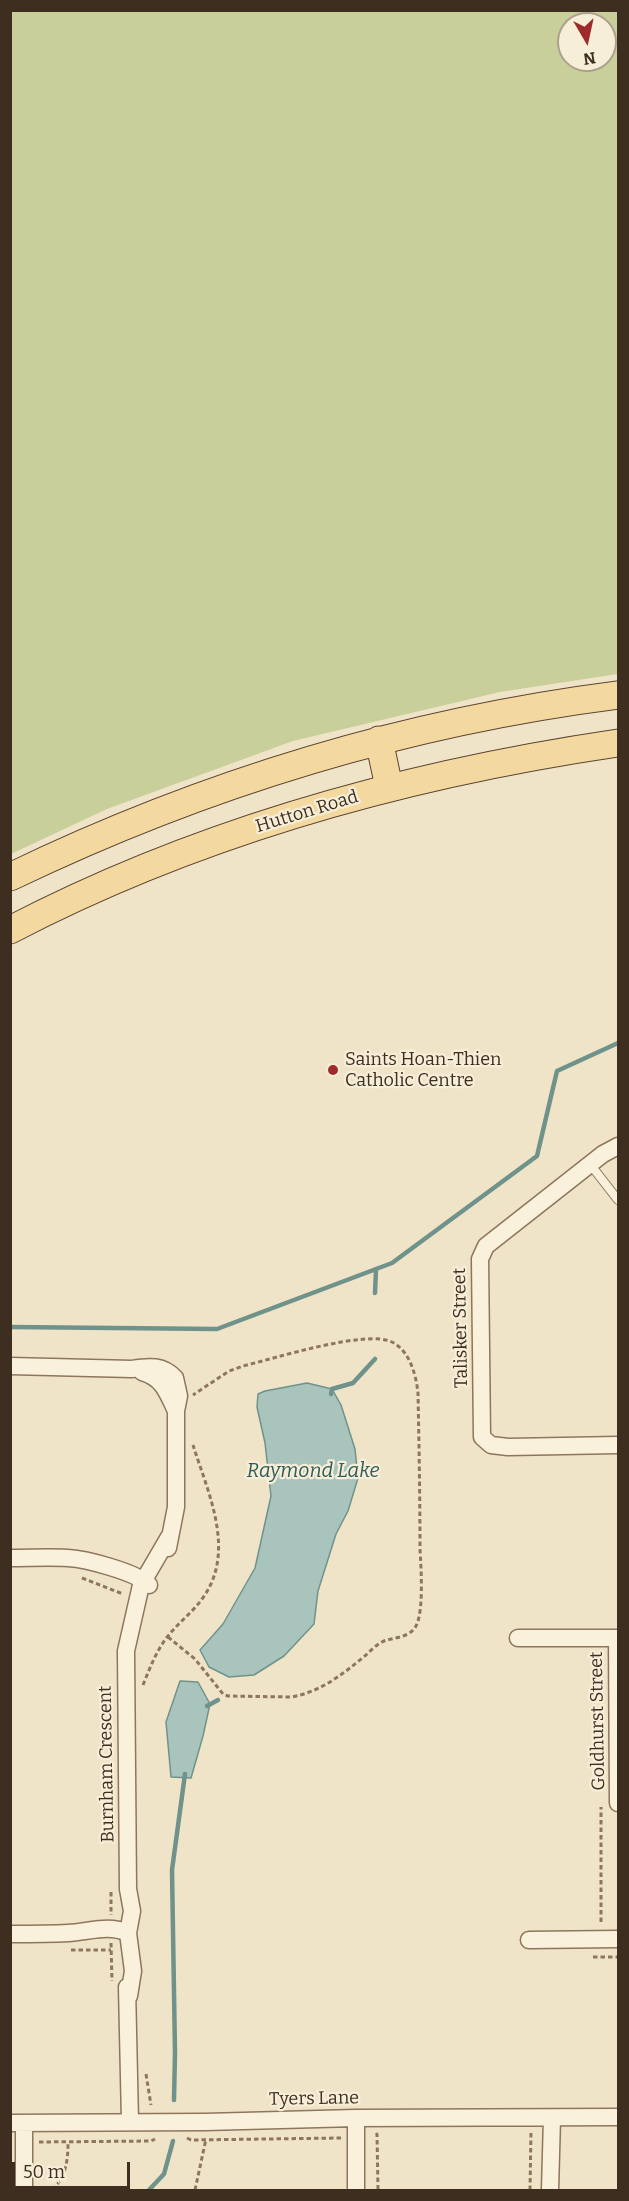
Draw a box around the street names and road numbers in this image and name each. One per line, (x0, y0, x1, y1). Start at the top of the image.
street label: Hutton Road (253, 786, 361, 838)
street label: Talisker Street (449, 1268, 473, 1388)
street label: Goldhurst Street (586, 1651, 610, 1791)
street label: Burnham Crescent (95, 1685, 119, 1843)
street label: Tyers Lane (269, 2087, 359, 2111)

